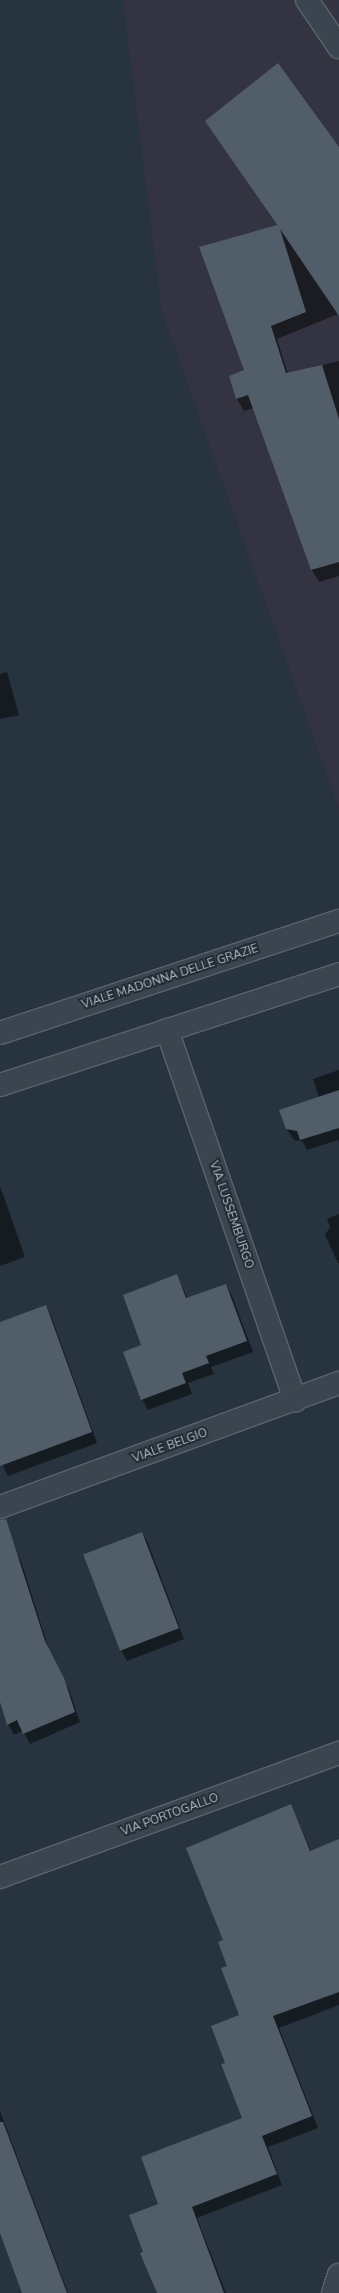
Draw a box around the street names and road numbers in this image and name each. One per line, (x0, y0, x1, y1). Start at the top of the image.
street label: VIALE MADONNA DELLE GRAZIE (80, 942, 260, 1012)
street label: VIA LUSSEMBURGO (206, 1159, 256, 1271)
street label: VIALE BELGIO (130, 1426, 210, 1466)
street label: VIA PORTOGALLO (119, 1791, 221, 1839)

